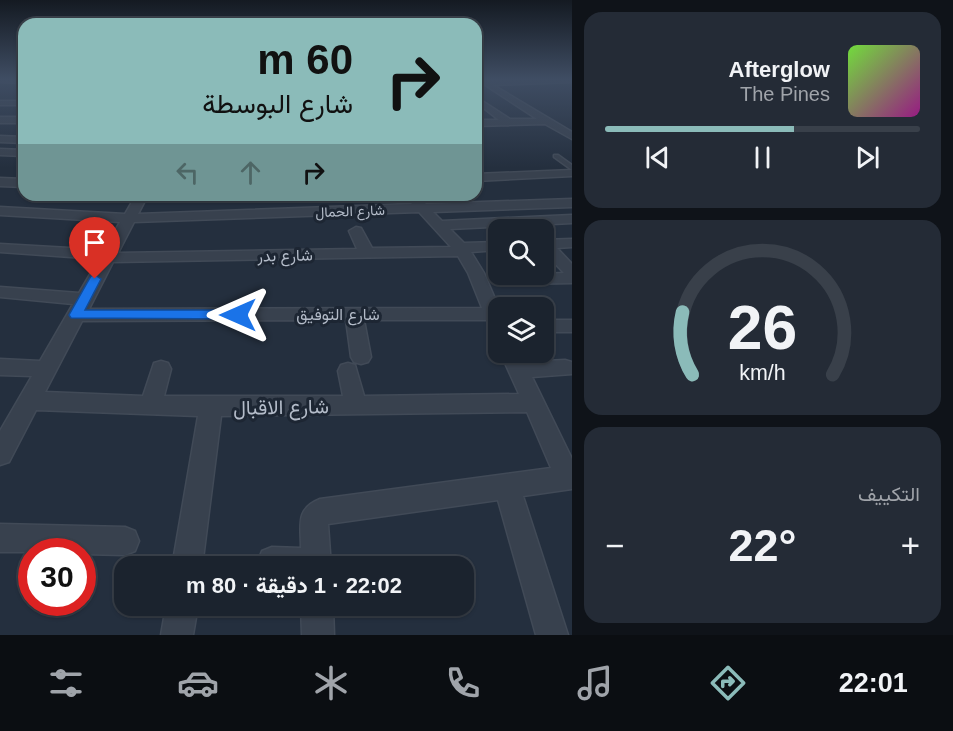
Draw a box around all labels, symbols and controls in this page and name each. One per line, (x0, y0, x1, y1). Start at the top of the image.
text: 60 m (257, 36, 353, 83)
icon: right (374, 42, 452, 120)
text: Afterglow (729, 57, 830, 82)
text: The Pines (740, 83, 830, 105)
text: شارع البوسطة (202, 89, 353, 119)
icon: previous (641, 141, 674, 174)
icon: pause (746, 141, 779, 174)
icon: next (851, 141, 884, 174)
icon: left (171, 156, 204, 189)
icon: ahead (234, 156, 267, 189)
icon: right (297, 156, 330, 189)
street label: شارع الحمال (315, 202, 385, 223)
pin (69, 217, 120, 279)
map controls (488, 219, 554, 363)
button: search (488, 219, 554, 285)
icon: arrive (78, 226, 111, 259)
street label: شارع بدر (256, 247, 313, 267)
position arrow (206, 283, 270, 347)
text: 26 (728, 293, 797, 362)
button: layers (488, 297, 554, 363)
street label: شارع التوفيق (296, 306, 380, 326)
text: km/h (739, 361, 786, 385)
street label: شارع الاقبال (233, 395, 329, 422)
text: التكييف (858, 483, 920, 505)
text: 22° (728, 520, 797, 571)
text: − (605, 527, 624, 564)
text: + (901, 527, 920, 564)
speed limit sign: 30 (18, 538, 96, 616)
text: 22:02 · 1 دقيقة · 80 m (186, 573, 402, 598)
icon: filters (45, 662, 87, 704)
icon: car (177, 662, 219, 704)
icon: climate (310, 662, 352, 704)
icon: phone (442, 662, 484, 704)
icon: music (574, 662, 616, 704)
icon: directions (707, 662, 749, 704)
text: 22:01 (839, 668, 908, 698)

